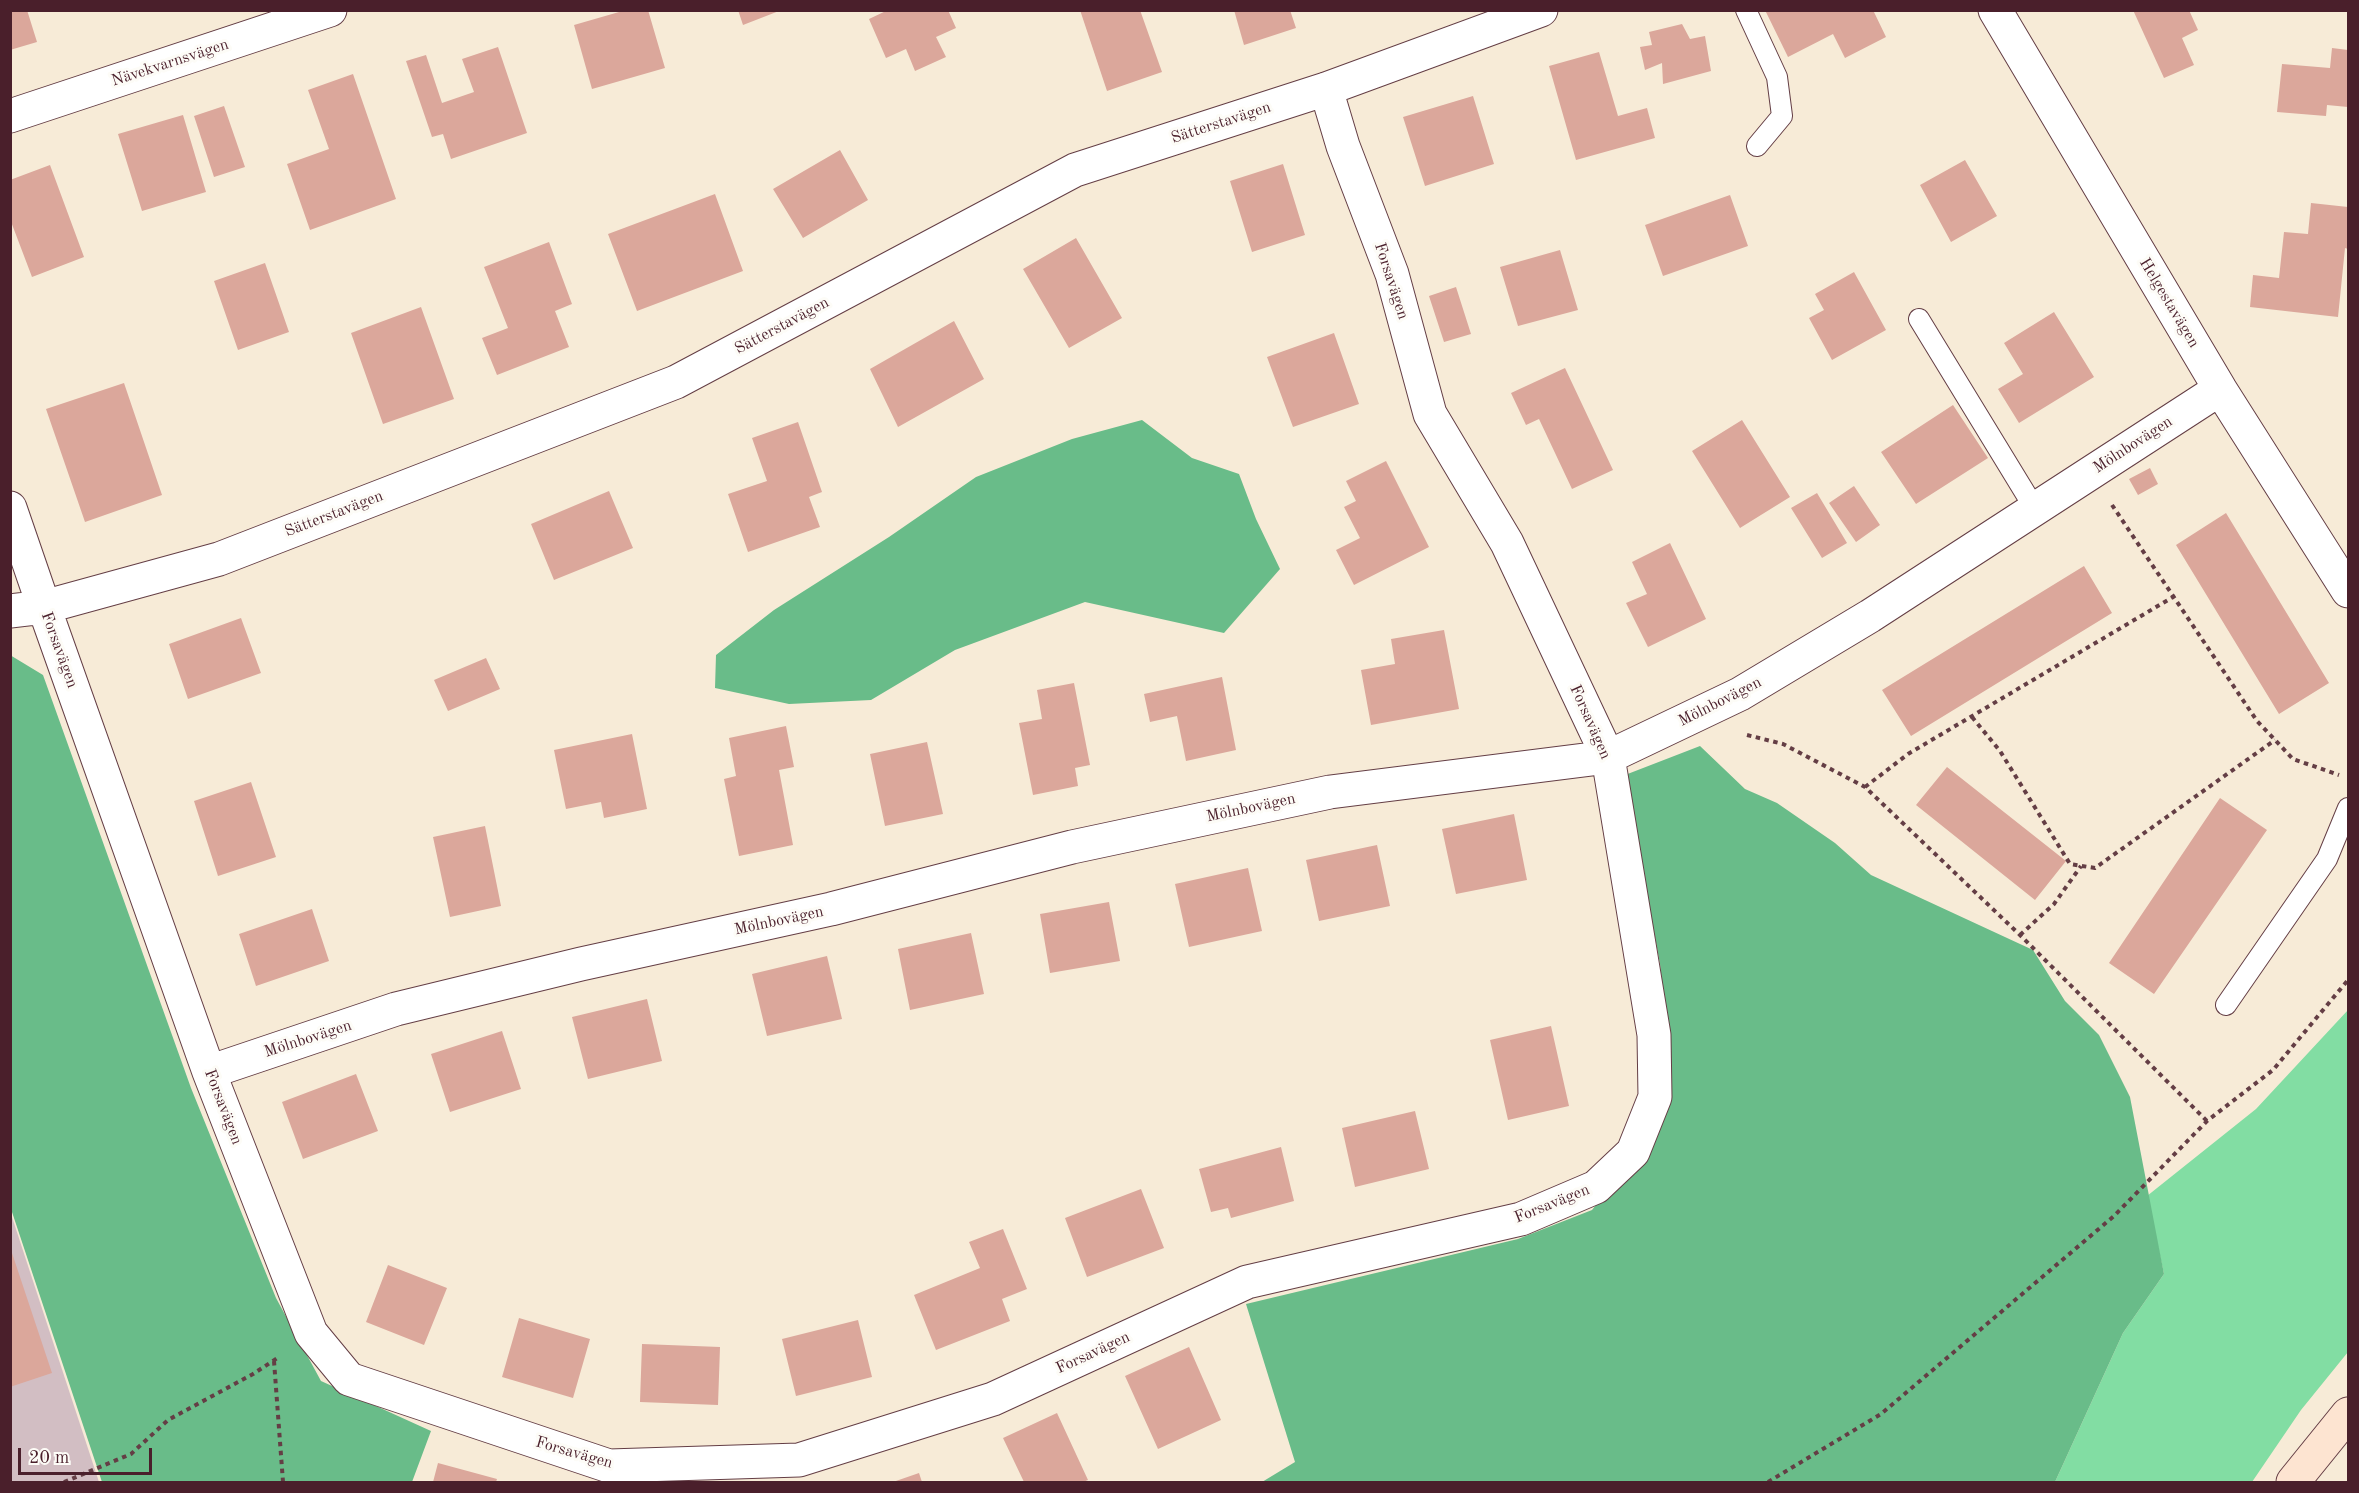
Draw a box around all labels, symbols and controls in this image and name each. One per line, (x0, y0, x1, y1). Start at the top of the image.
street label: Nävekvarnsvägen (109, 35, 231, 91)
street label: Sätterstavägen (1169, 98, 1273, 148)
street label: Forsavägen (1370, 240, 1412, 322)
street label: Helgestavägen (2135, 255, 2203, 351)
street label: Sätterstavägen (732, 293, 832, 359)
street label: Mölnbovägen (2090, 412, 2176, 478)
street label: Sätterstavägen (282, 486, 386, 542)
street label: Forsavägen (36, 609, 82, 691)
street label: Mölnbovägen (1675, 673, 1765, 731)
street label: Forsavägen (1565, 682, 1615, 762)
street label: Mölnbovägen (1205, 789, 1297, 827)
street label: Mölnbovägen (733, 902, 825, 940)
street label: Mölnbovägen (262, 1016, 354, 1062)
street label: Forsavägen (200, 1066, 246, 1148)
street label: Forsavägen (1512, 1180, 1592, 1228)
street label: Forsavägen (1053, 1327, 1133, 1379)
street label: Forsavägen (533, 1433, 615, 1473)
scale bar (21, 1436, 154, 1474)
text: 20 m (29, 1449, 69, 1467)

